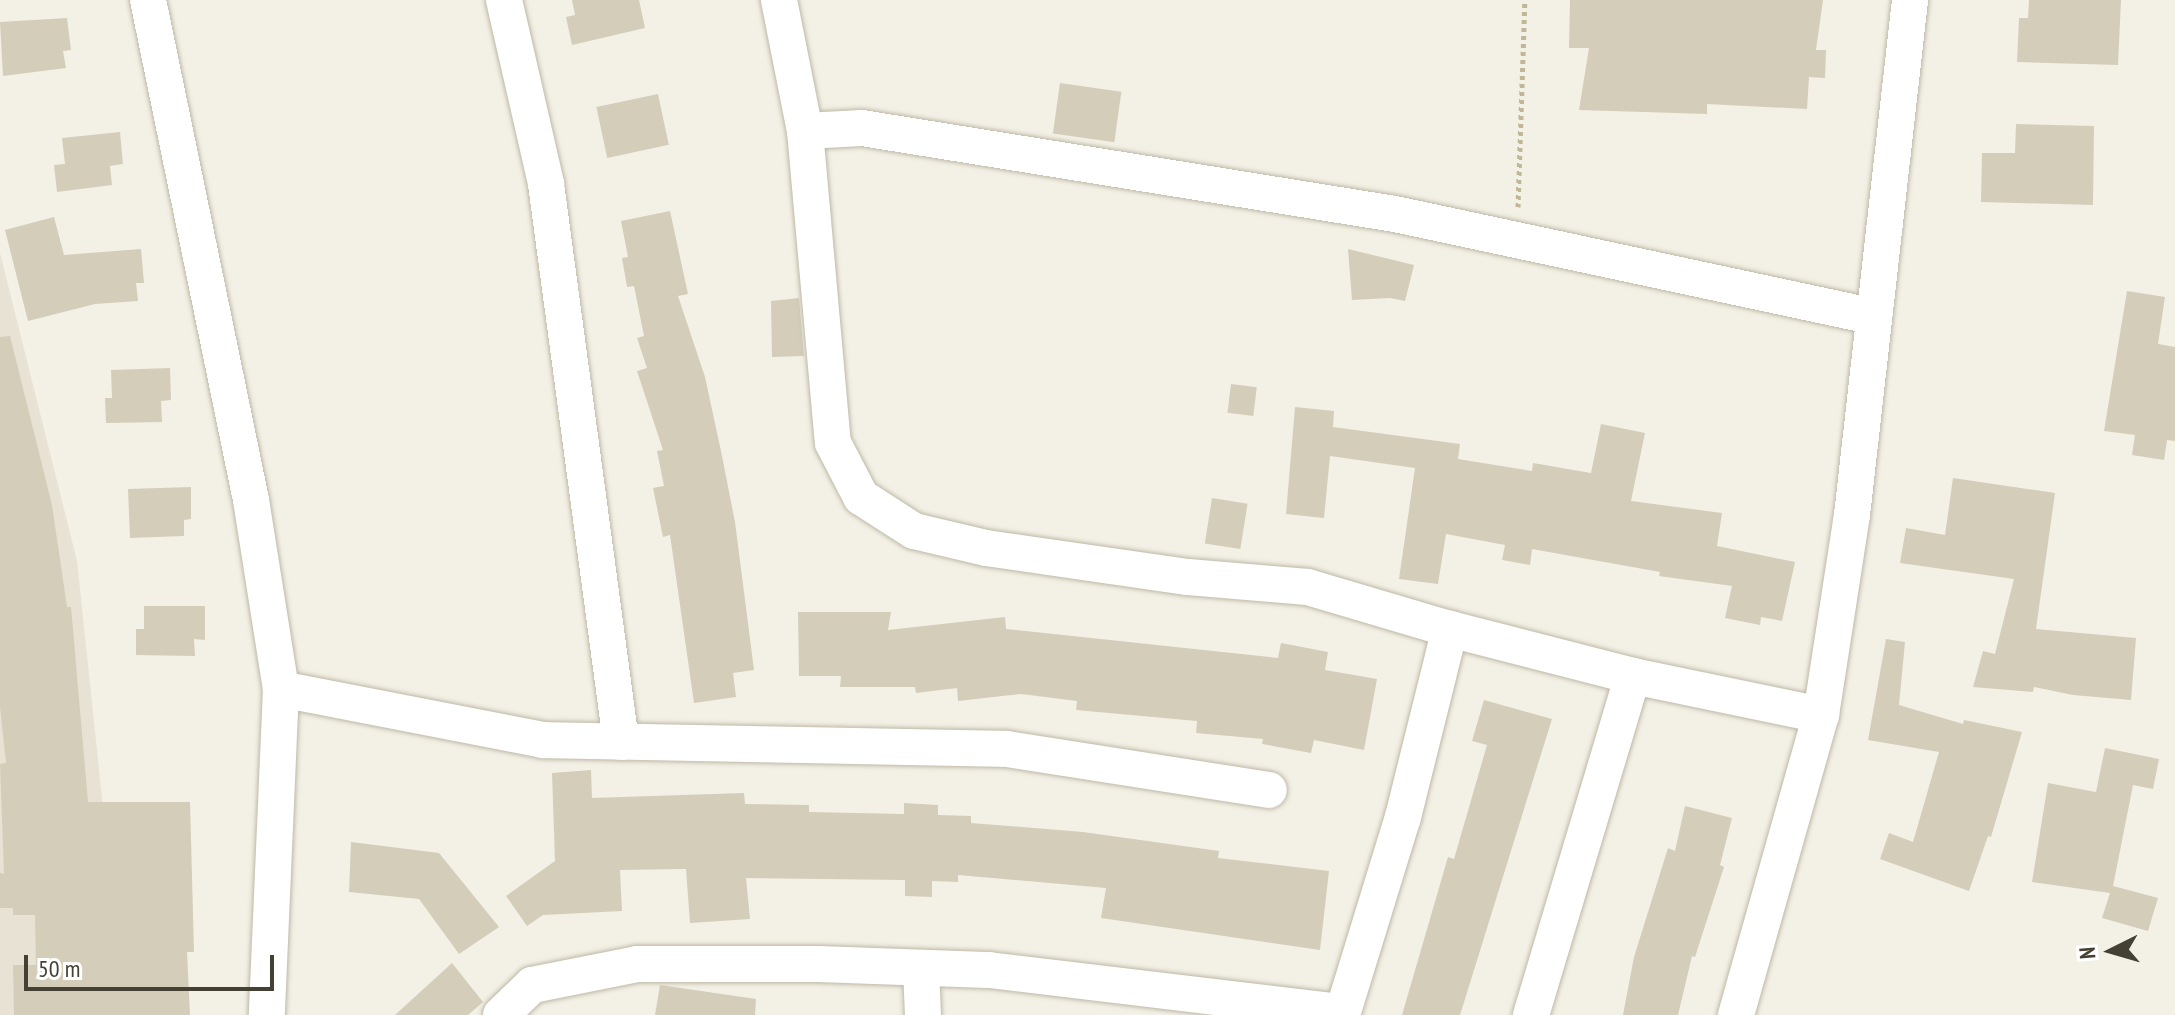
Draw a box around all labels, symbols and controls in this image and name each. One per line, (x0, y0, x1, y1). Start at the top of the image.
north arrow (2071, 911, 2151, 991)
scale bar (28, 939, 278, 989)
text: N (2073, 946, 2102, 960)
text: 50 m (38, 953, 80, 984)

